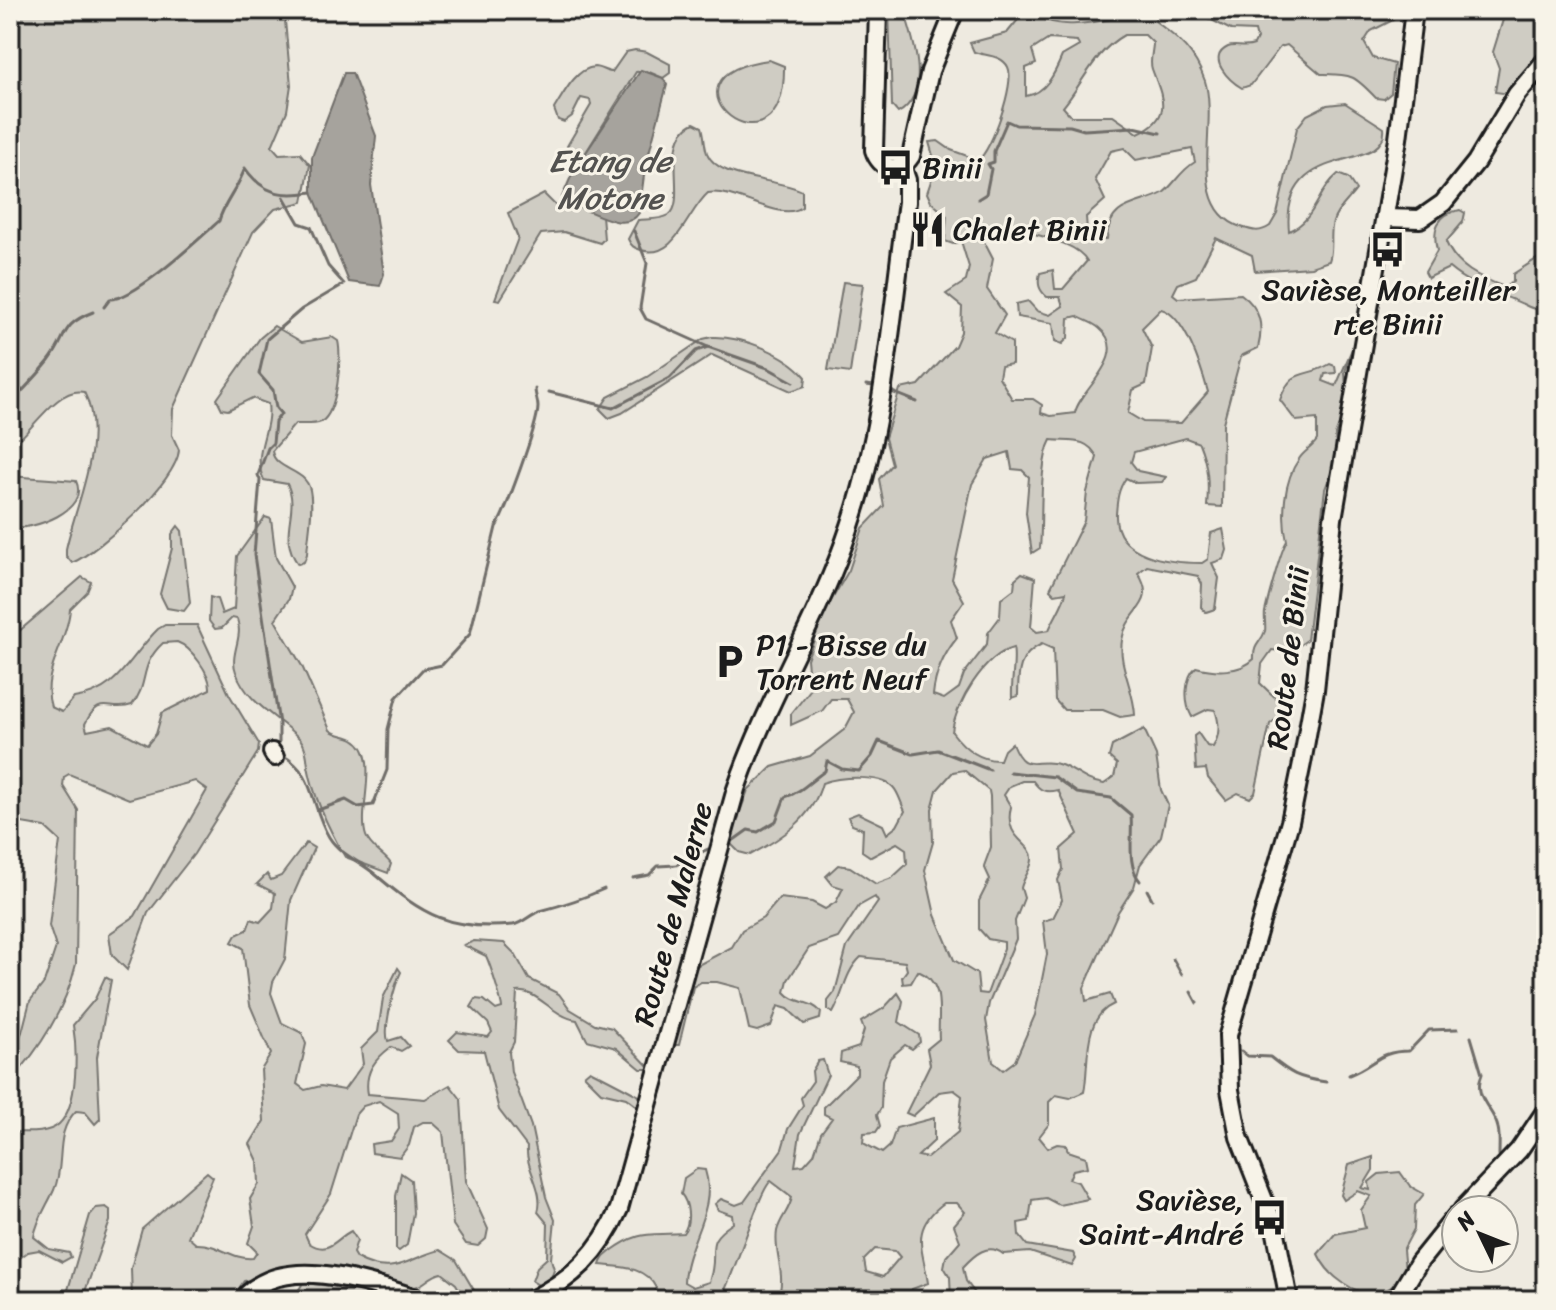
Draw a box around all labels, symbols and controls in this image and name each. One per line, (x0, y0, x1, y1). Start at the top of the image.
water label: Etang de Motone (549, 133, 675, 227)
place label: Binii (922, 141, 983, 195)
bus stop icon: Binii (877, 149, 915, 187)
place label: Chalet Binii (953, 203, 1108, 257)
restaurant icon: Chalet Binii (908, 211, 946, 249)
bus stop icon: Savièse, Monteiller rte Binii (1369, 230, 1407, 268)
place label: Savièse, Monteiller rte Binii (1261, 263, 1516, 351)
street label: Route de Binii (1250, 562, 1326, 753)
place label: P1 - Bisse du Torrent Neuf (756, 618, 930, 706)
parking icon: P1 - Bisse du Torrent Neuf (711, 643, 749, 681)
street label: Route de Malerne (617, 796, 729, 1032)
place label: Savièse, Saint-André (1079, 1173, 1244, 1261)
north arrow (1440, 1194, 1520, 1274)
bus stop icon: Savièse, Saint-André (1251, 1198, 1289, 1236)
text: N (1446, 1201, 1486, 1240)

